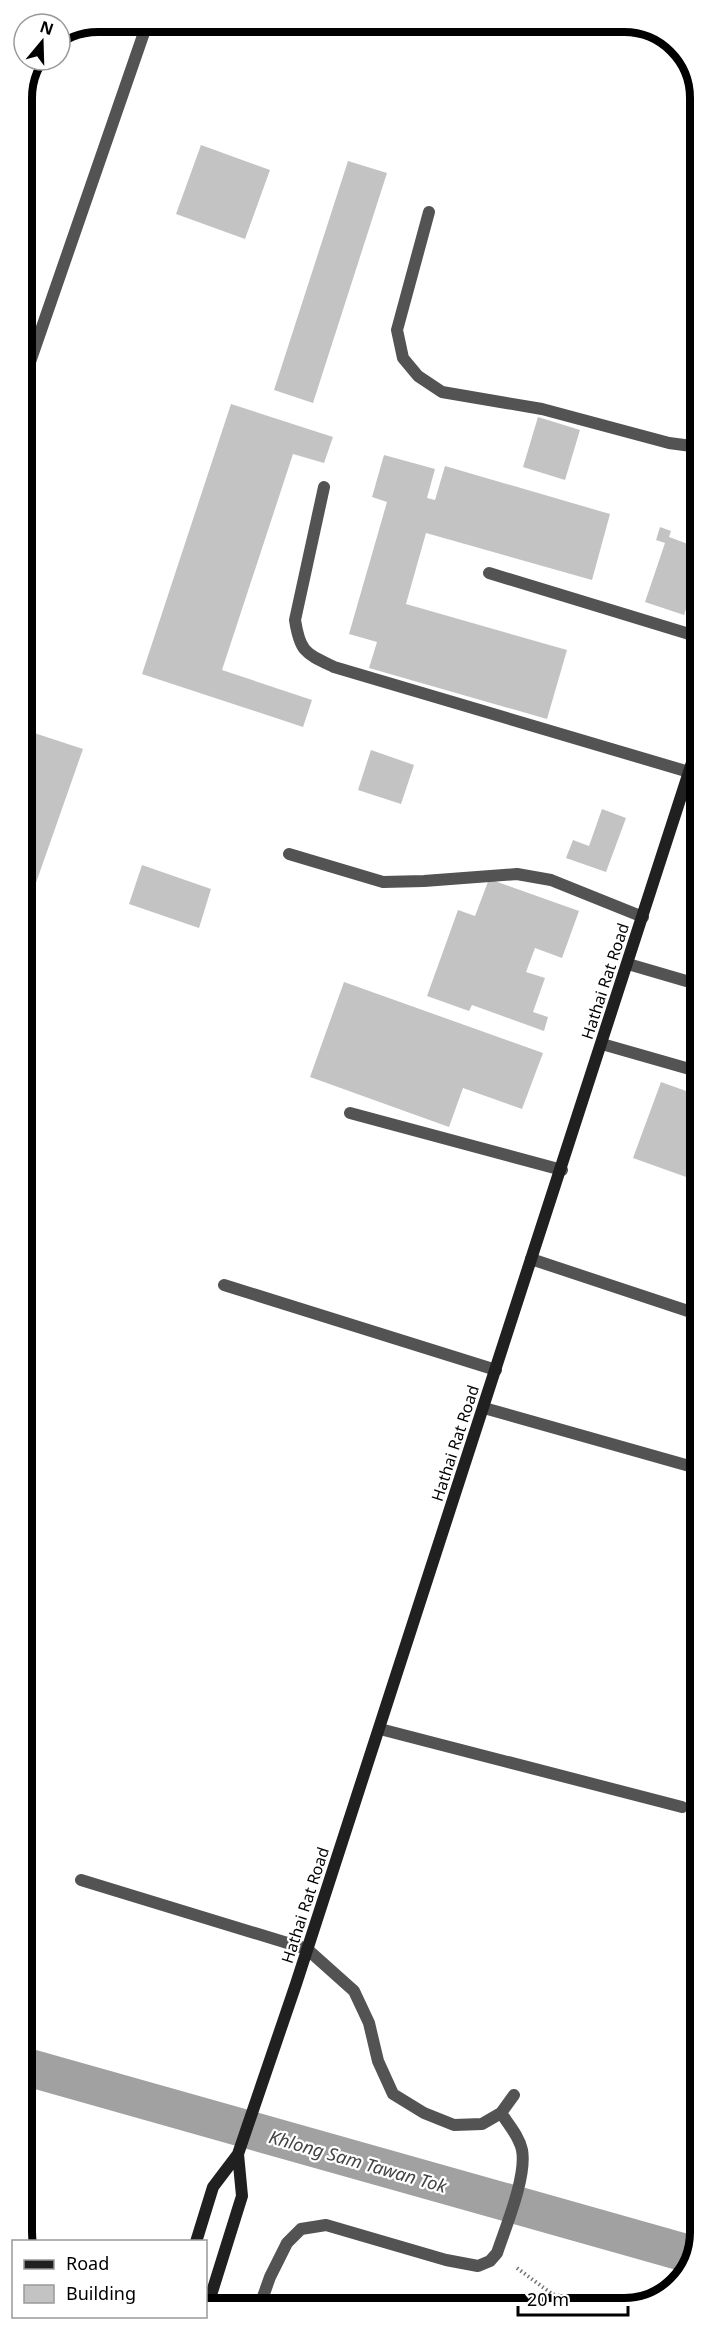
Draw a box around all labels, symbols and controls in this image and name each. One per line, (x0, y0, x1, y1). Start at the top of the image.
north arrow (12, 12, 72, 72)
text: N (37, 15, 57, 40)
street label: Hathai Rat Road (576, 920, 634, 1042)
street label: Hathai Rat Road (426, 1382, 484, 1504)
street label: Hathai Rat Road (276, 1844, 334, 1966)
water label: Khlong Sam Tawan Tok (266, 2124, 451, 2198)
legend (12, 2240, 207, 2318)
text: Road (66, 2251, 109, 2275)
scale bar (518, 2279, 628, 2317)
text: Building (66, 2281, 136, 2305)
text: 20 m (527, 2287, 569, 2311)

